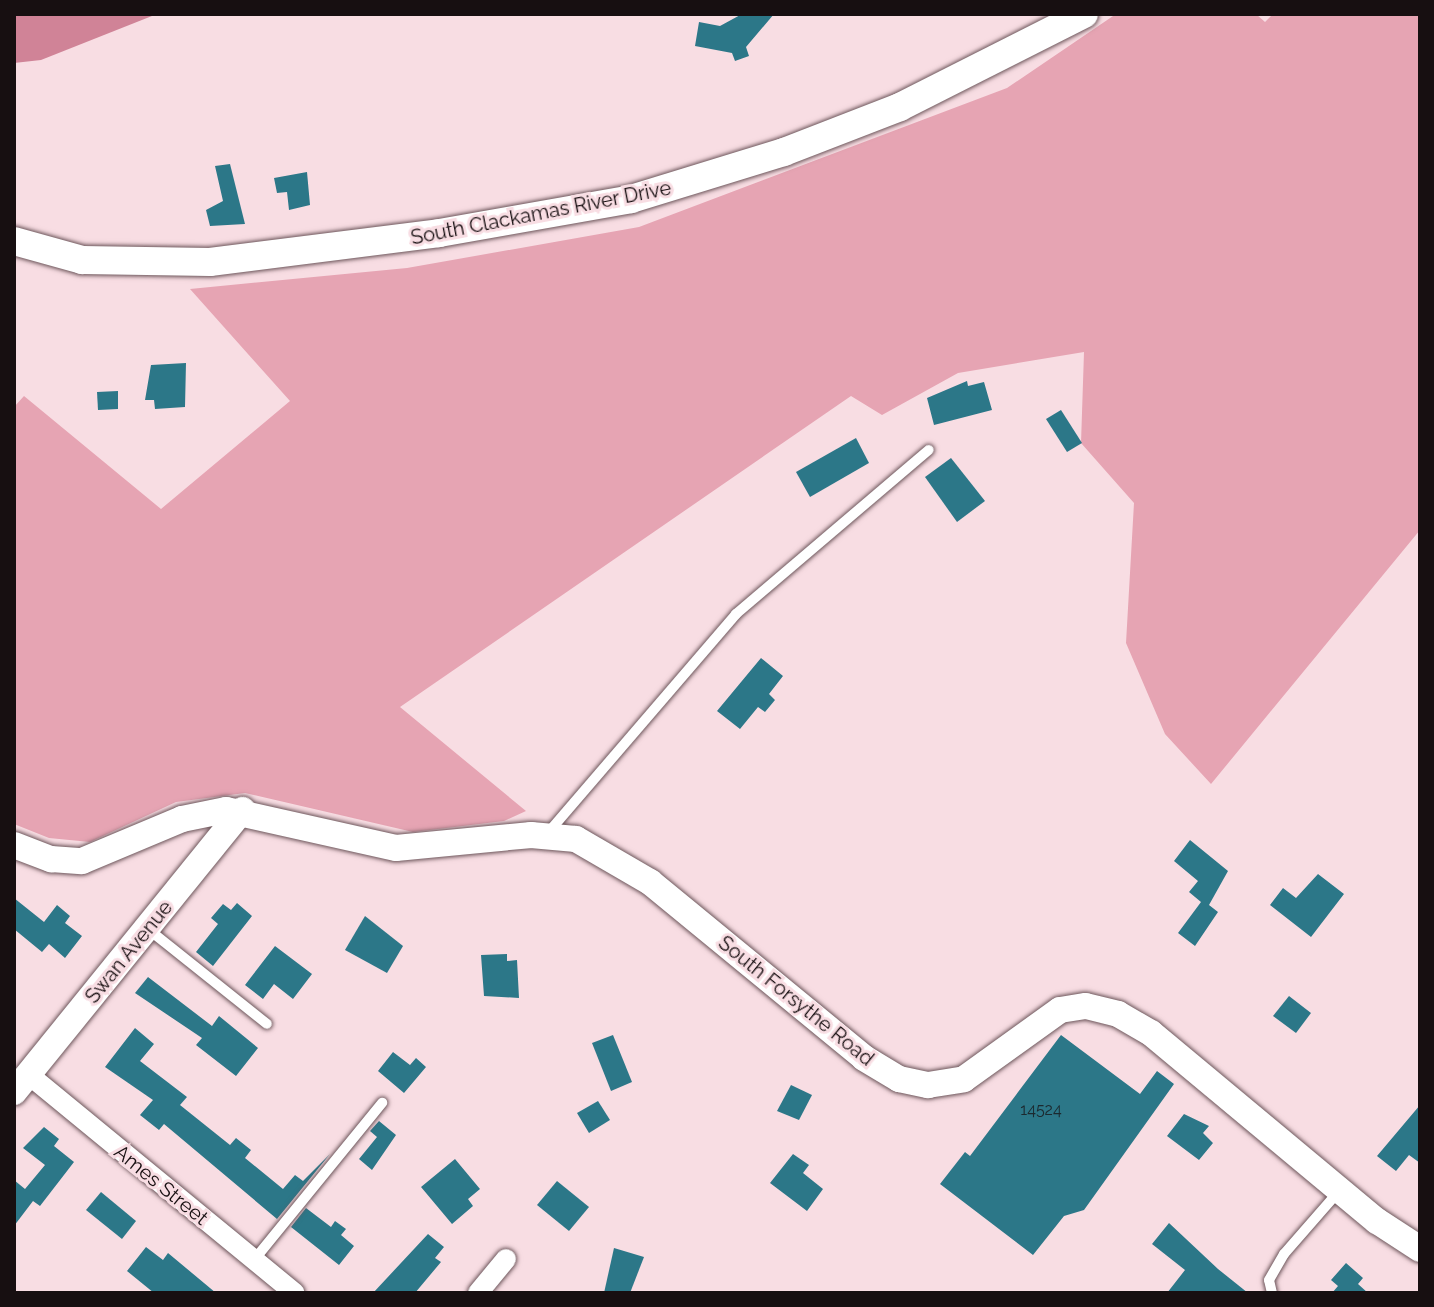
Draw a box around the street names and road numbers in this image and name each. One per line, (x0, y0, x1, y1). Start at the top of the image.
street label: South Clackamas River Drive (409, 176, 673, 250)
street label: Swan Avenue (80, 896, 178, 1008)
street label: South Forsythe Road (713, 931, 879, 1071)
street label: Ames Street (109, 1140, 213, 1230)

